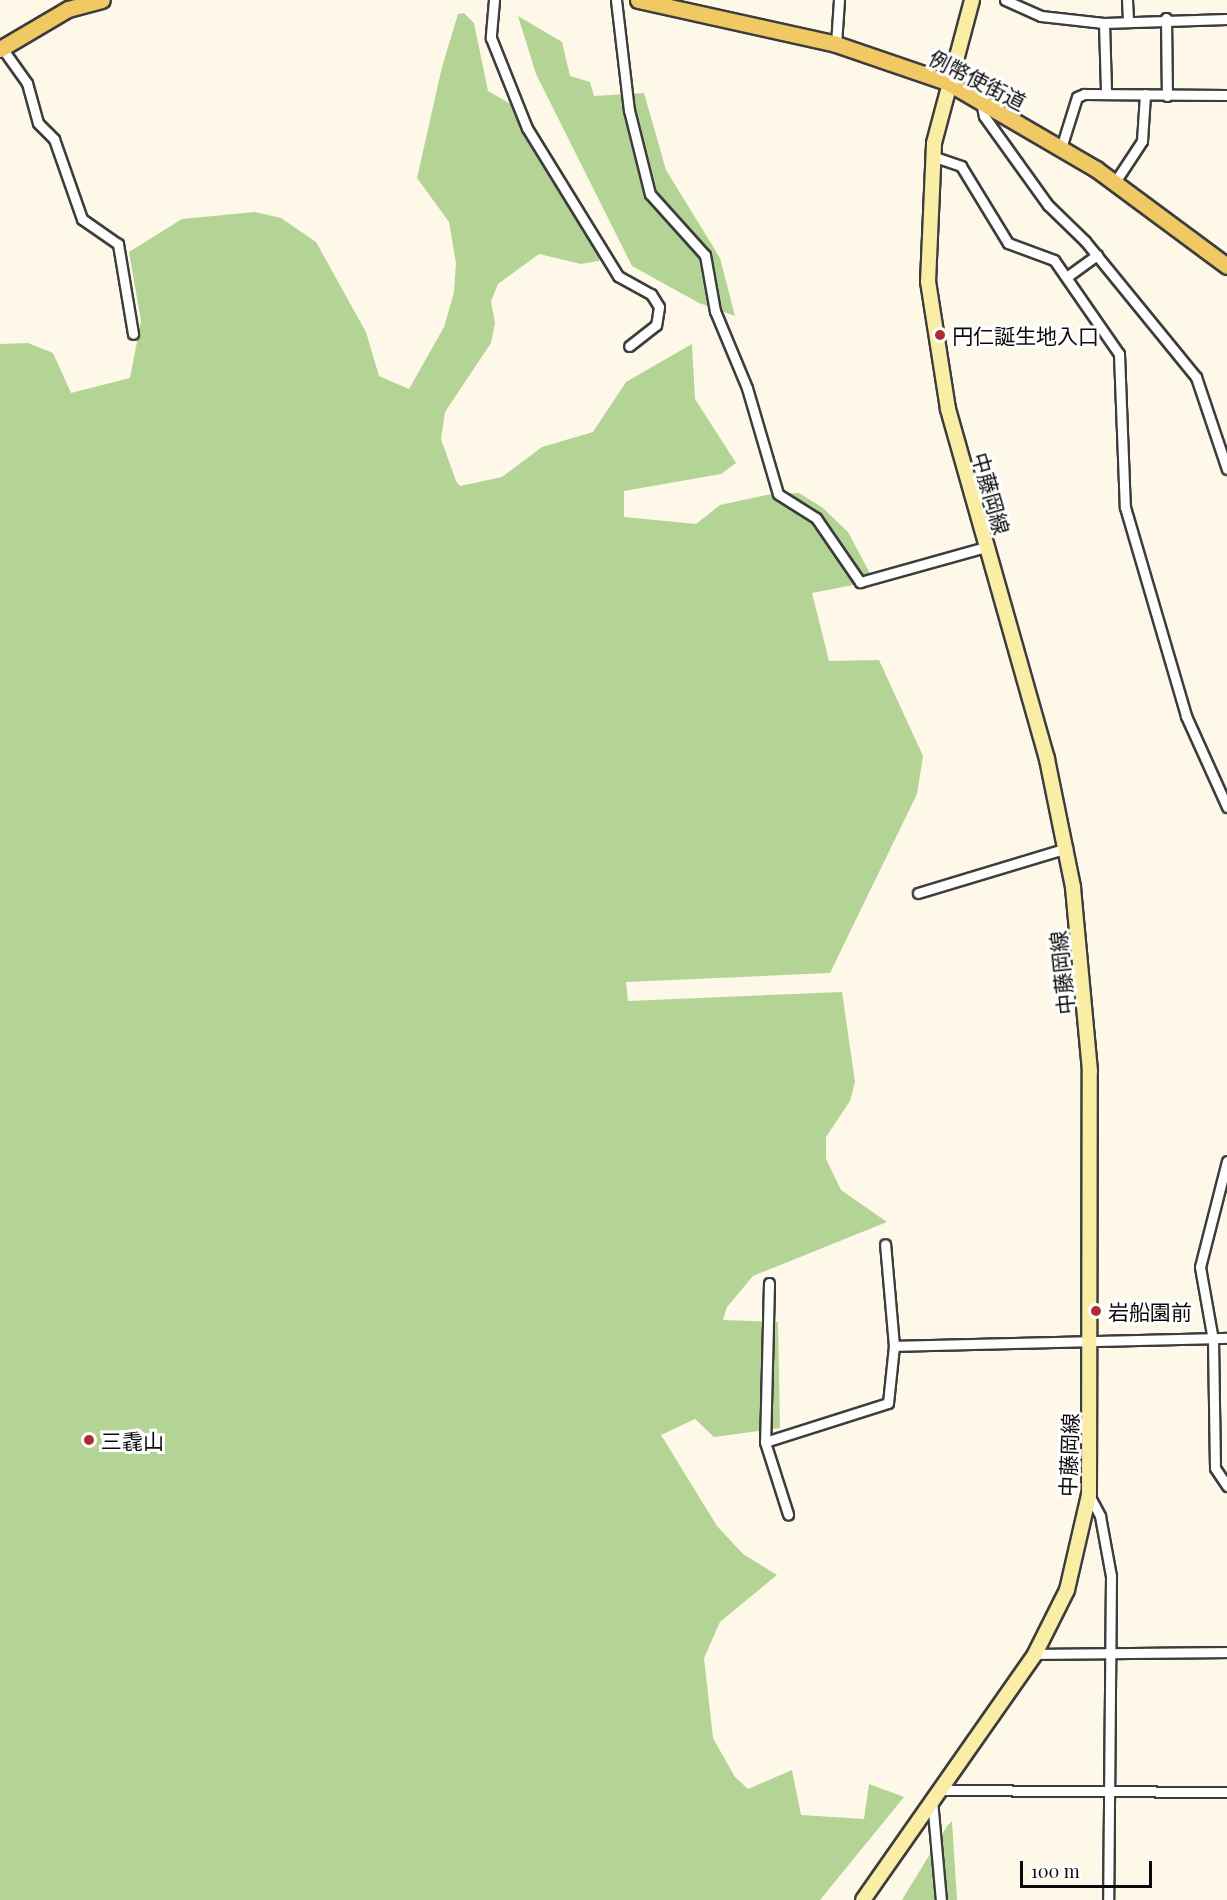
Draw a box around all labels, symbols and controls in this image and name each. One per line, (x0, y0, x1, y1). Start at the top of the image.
street label: 例幣使街道 (926, 44, 1030, 114)
place label: 円仁誕生地入口 (952, 322, 1099, 348)
marker: 円仁誕生地入口 (933, 328, 947, 342)
street label: 中藤岡線 (968, 449, 1016, 537)
street label: 中藤岡線 (1044, 930, 1078, 1016)
place label: 岩船園前 (1108, 1298, 1192, 1324)
marker: 岩船園前 (1089, 1304, 1103, 1318)
street label: 中藤岡線 (1054, 1413, 1082, 1497)
place label: 三毳山 (101, 1427, 164, 1453)
marker: 三毳山 (82, 1433, 96, 1447)
scale bar (1023, 1849, 1155, 1887)
text: 100 m (1031, 1859, 1080, 1883)

